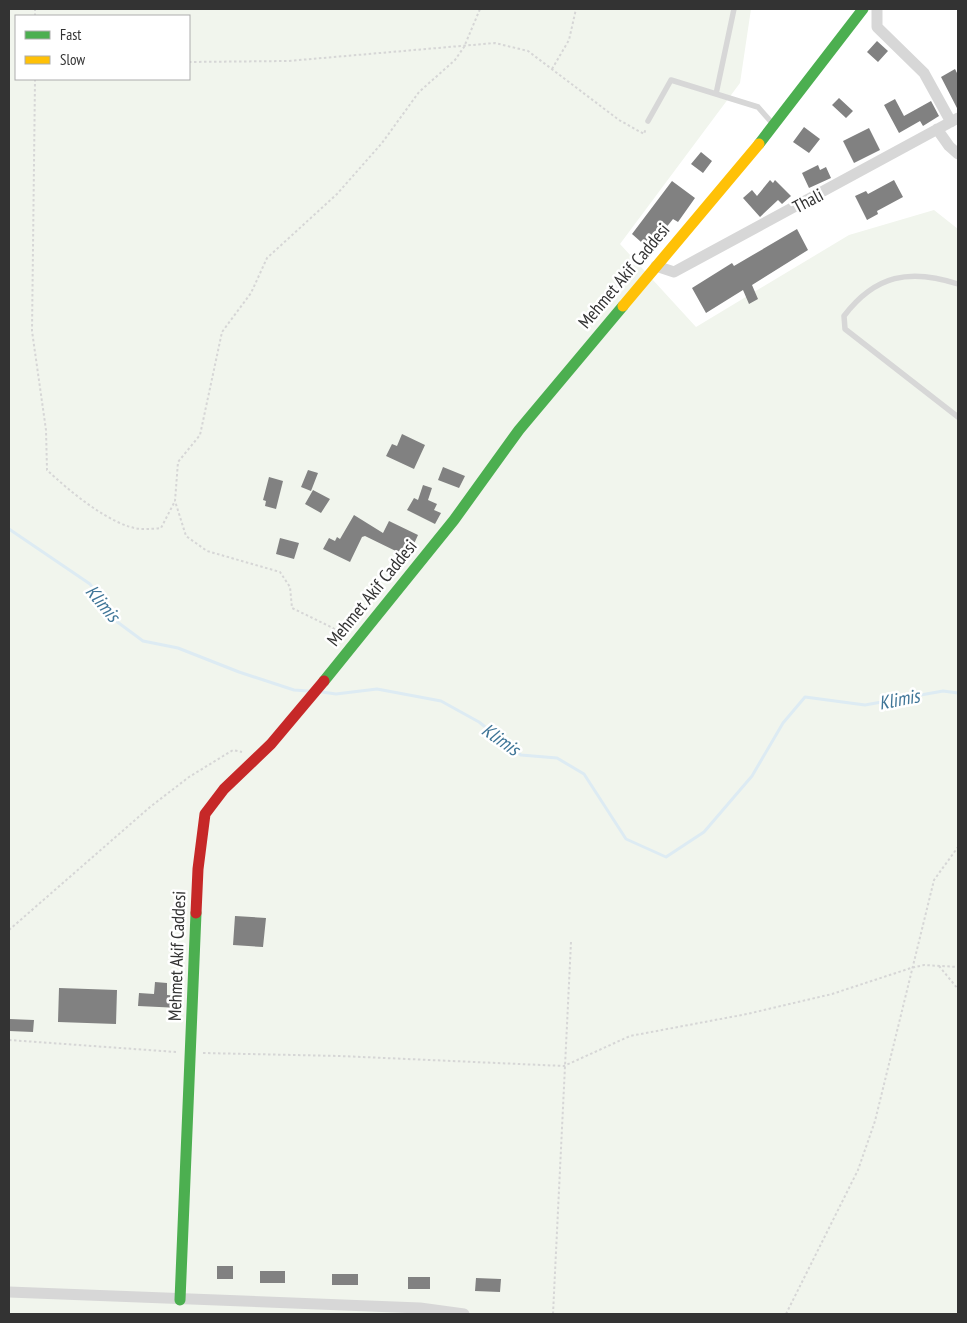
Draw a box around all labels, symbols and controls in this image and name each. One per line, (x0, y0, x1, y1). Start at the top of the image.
legend (15, 15, 190, 80)
text: Fast (60, 25, 81, 44)
text: Slow (60, 50, 85, 69)
street label: Thali (789, 183, 827, 218)
street label: Mehmet Akif Caddesi (573, 218, 674, 333)
street label: Mehmet Akif Caddesi (322, 535, 422, 651)
water label: Klimis (81, 580, 126, 628)
water label: Klimis (877, 683, 923, 715)
water label: Klimis (477, 717, 526, 761)
street label: Mehmet Akif Caddesi (163, 890, 190, 1022)

